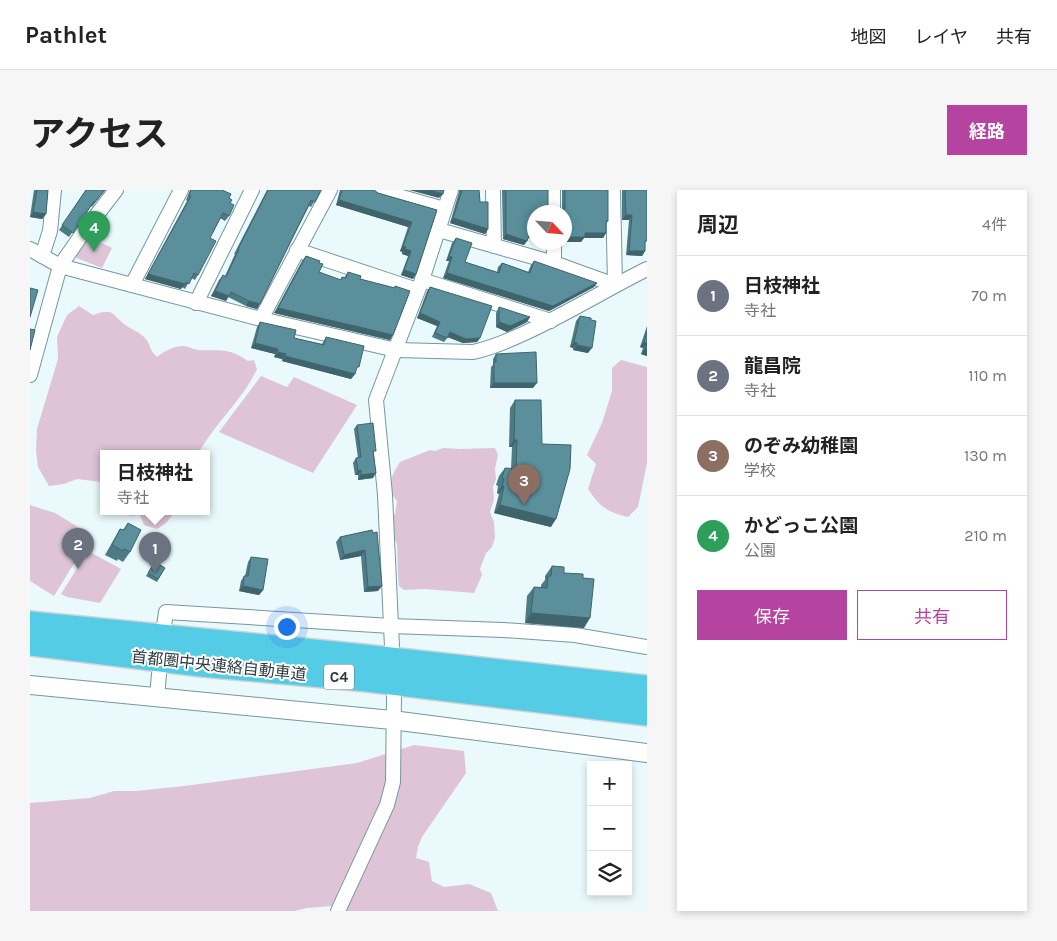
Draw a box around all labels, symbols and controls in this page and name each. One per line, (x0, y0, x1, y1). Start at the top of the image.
text: Pathlet (25, 21, 107, 49)
text: 地図 (851, 26, 887, 48)
text: レイヤ (915, 26, 968, 48)
text: 共有 (996, 26, 1032, 48)
button: 経路 (947, 105, 1027, 155)
text: アクセス (30, 114, 168, 155)
north arrow (527, 205, 572, 250)
pin: 4 (78, 211, 110, 252)
text: 周辺 (697, 213, 739, 237)
text: 4件 (982, 215, 1007, 234)
text: 日枝神社 (744, 275, 820, 297)
text: 1 (710, 286, 716, 305)
text: 70 m (971, 286, 1007, 305)
text: 寺社 (744, 301, 776, 320)
text: 龍昌院 (744, 355, 801, 377)
text: 2 (708, 366, 718, 385)
text: 110 m (968, 366, 1007, 385)
text: 寺社 (744, 381, 776, 400)
text: のぞみ幼稚園 (744, 435, 858, 457)
text: 3 (708, 446, 718, 465)
text: 130 m (964, 446, 1007, 465)
popup (100, 450, 210, 515)
text: 学校 (744, 461, 776, 480)
text: 日枝神社 (117, 462, 193, 484)
pin: 3 (508, 464, 540, 505)
text: 寺社 (117, 488, 149, 507)
text: かどっこ公園 (744, 515, 858, 537)
text: 4 (708, 526, 718, 545)
text: 210 m (964, 526, 1007, 545)
pin: 2 (62, 528, 94, 569)
pin: 1 (139, 532, 171, 573)
text: 公園 (744, 541, 776, 560)
button: 保存 (697, 590, 847, 640)
button: 共有 (857, 590, 1007, 640)
your location (274, 614, 300, 640)
street label: 首都圏中央連絡自動車道 (130, 647, 307, 684)
road number: C4 (324, 664, 354, 690)
map controls (587, 761, 632, 896)
button: + (587, 761, 632, 806)
button: − (587, 806, 632, 851)
button: layers (587, 851, 632, 896)

